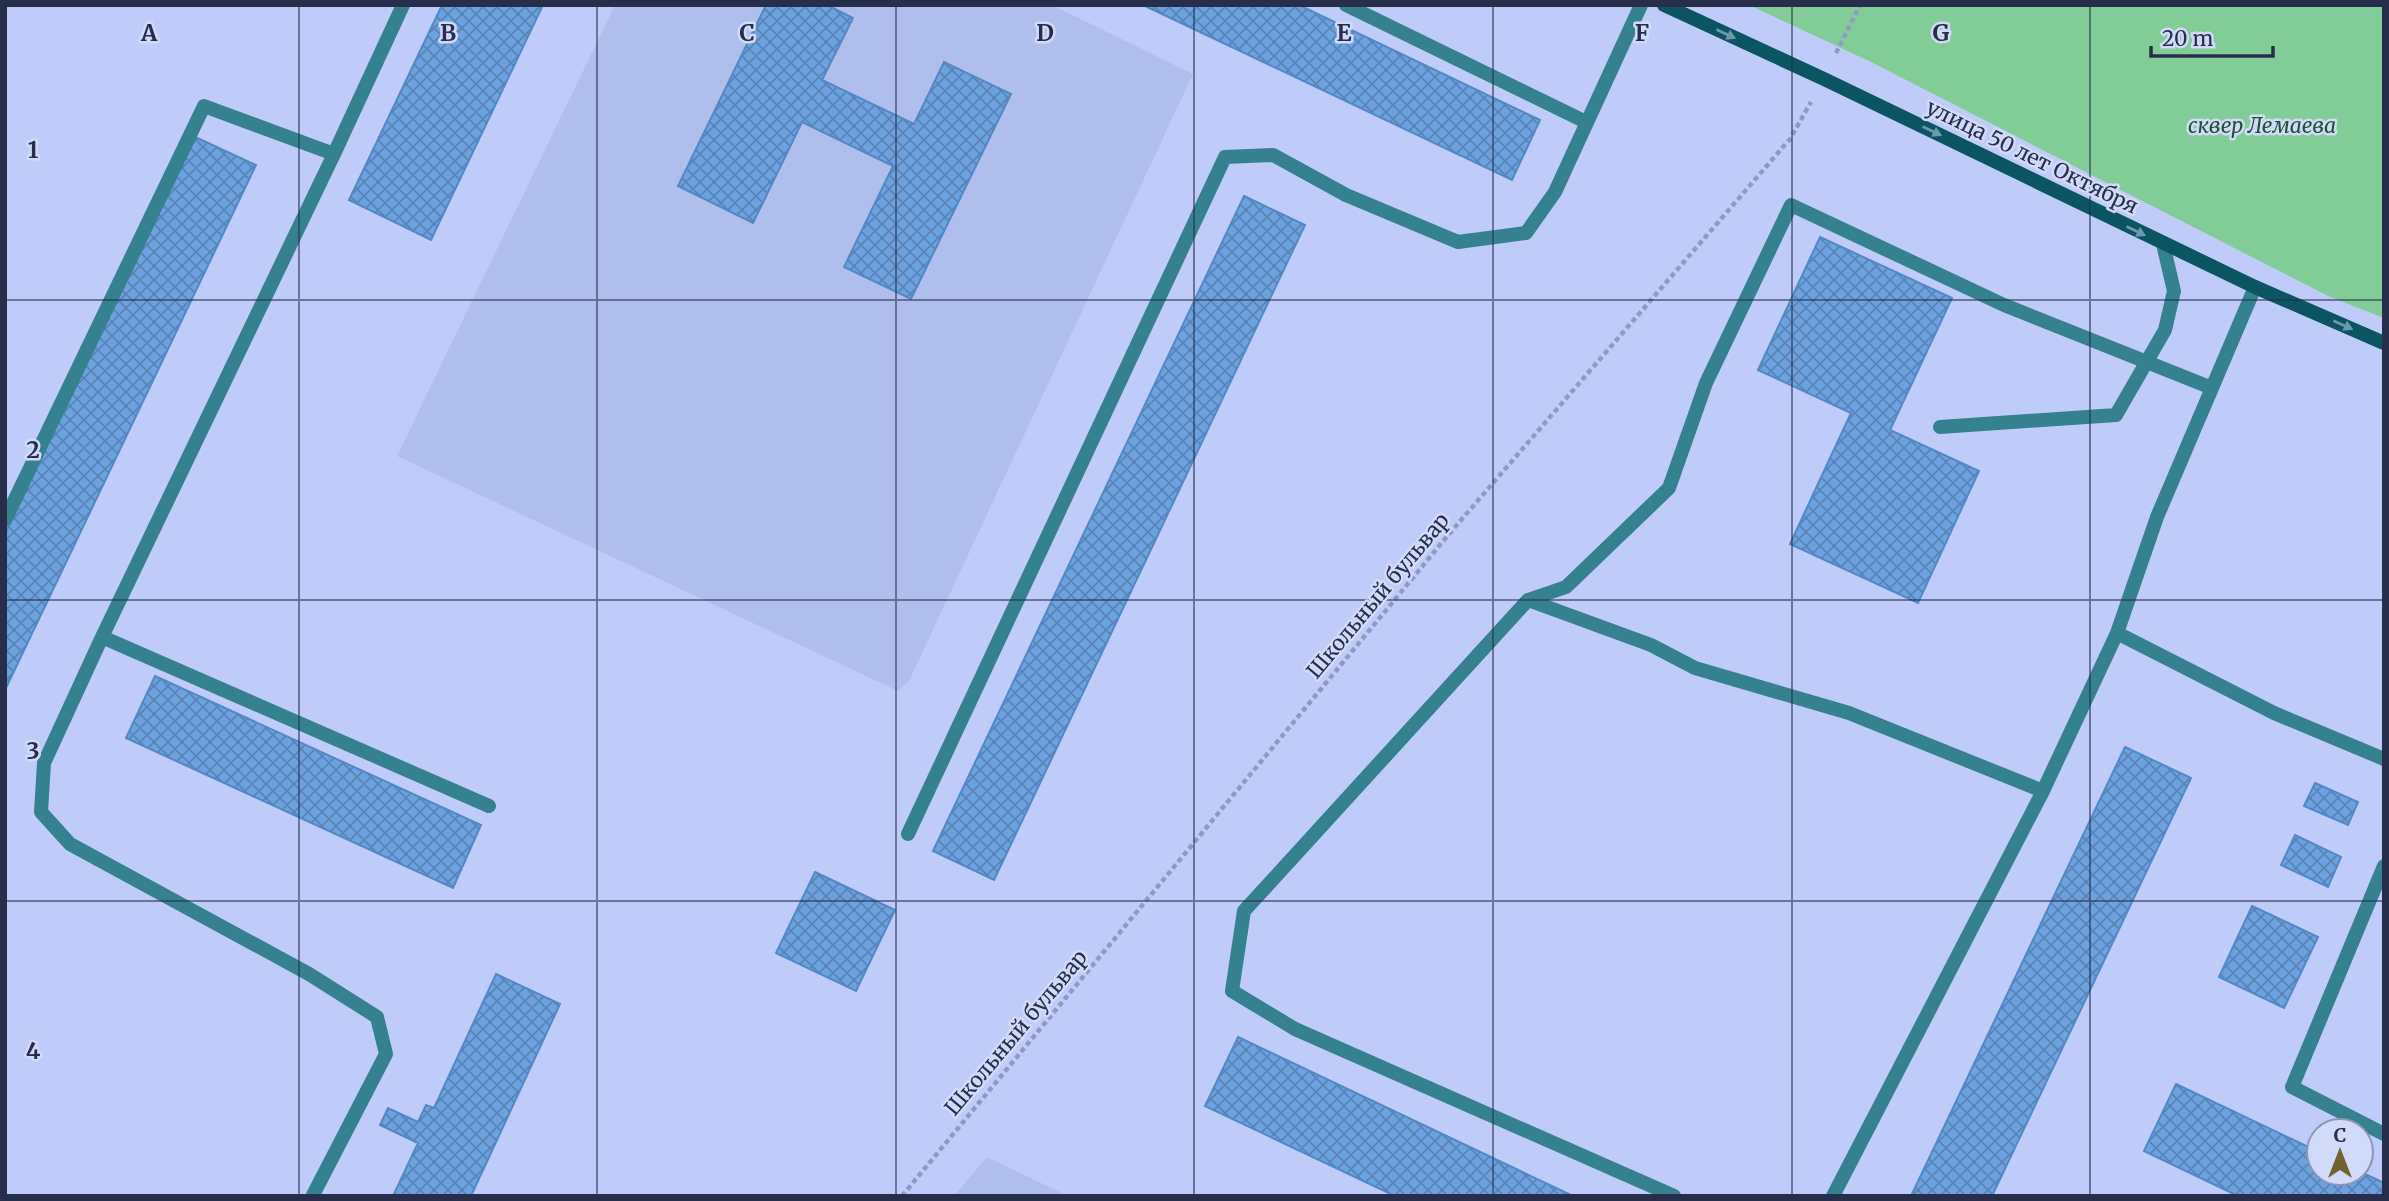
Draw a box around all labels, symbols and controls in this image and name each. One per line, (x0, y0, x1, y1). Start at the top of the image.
scale bar (2151, 14, 2274, 58)
text: A (140, 18, 158, 47)
text: B (440, 18, 456, 47)
text: C (739, 18, 755, 47)
text: D (1036, 18, 1054, 47)
text: E (1336, 18, 1352, 47)
text: F (1635, 18, 1649, 47)
text: G (1933, 18, 1950, 47)
text: 20 m (2162, 25, 2214, 52)
one-way arrow (1716, 28, 1736, 40)
street label: улица 50 лет Октября (1922, 93, 2143, 220)
park label: сквер Лемаева (2188, 112, 2336, 139)
one-way arrow (1922, 126, 1942, 137)
text: 1 (28, 135, 39, 164)
one-way arrow (2126, 225, 2146, 236)
one-way arrow (2333, 320, 2354, 331)
text: 2 (26, 435, 40, 464)
street label: Школьный бульвар (1300, 507, 1455, 684)
text: 3 (26, 736, 40, 765)
street label: Школьный бульвар (938, 944, 1093, 1121)
text: 4 (26, 1036, 41, 1065)
north arrow (2305, 1117, 2375, 1187)
text: С (2334, 1123, 2346, 1147)

